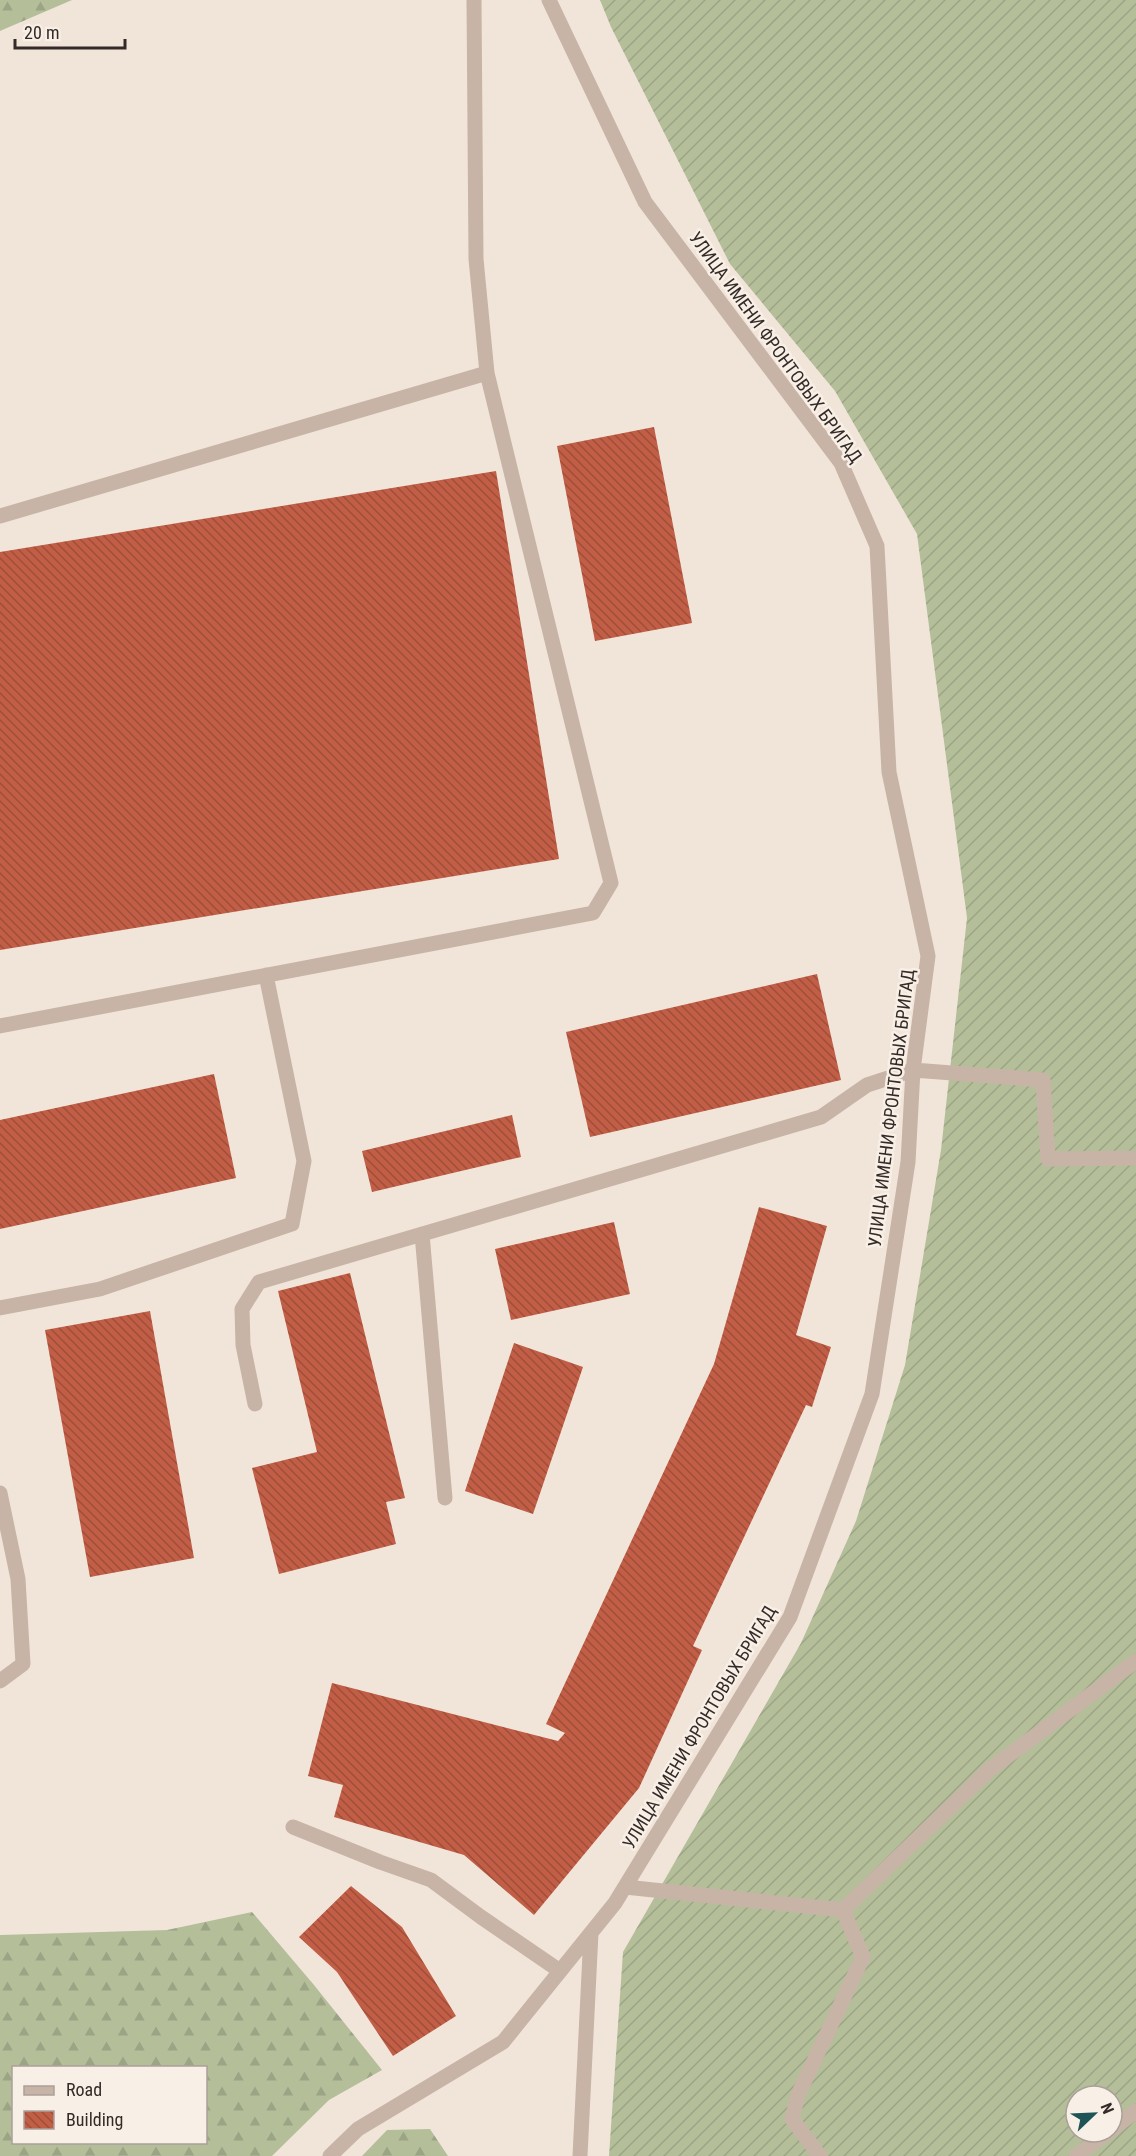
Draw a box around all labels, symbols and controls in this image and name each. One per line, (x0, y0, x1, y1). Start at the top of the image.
scale bar (15, 12, 124, 50)
text: 20 m (24, 22, 59, 43)
street label: УЛИЦА ИМЕНИ ФРОНТОВЫХ БРИГАД (685, 228, 867, 467)
street label: УЛИЦА ИМЕНИ ФРОНТОВЫХ БРИГАД (864, 968, 918, 1248)
street label: УЛИЦА ИМЕНИ ФРОНТОВЫХ БРИГАД (618, 1602, 780, 1852)
legend (12, 2066, 207, 2144)
text: Road (66, 2079, 102, 2100)
north arrow (1064, 2084, 1124, 2144)
text: N (1097, 2100, 1118, 2117)
text: Building (66, 2109, 123, 2130)

